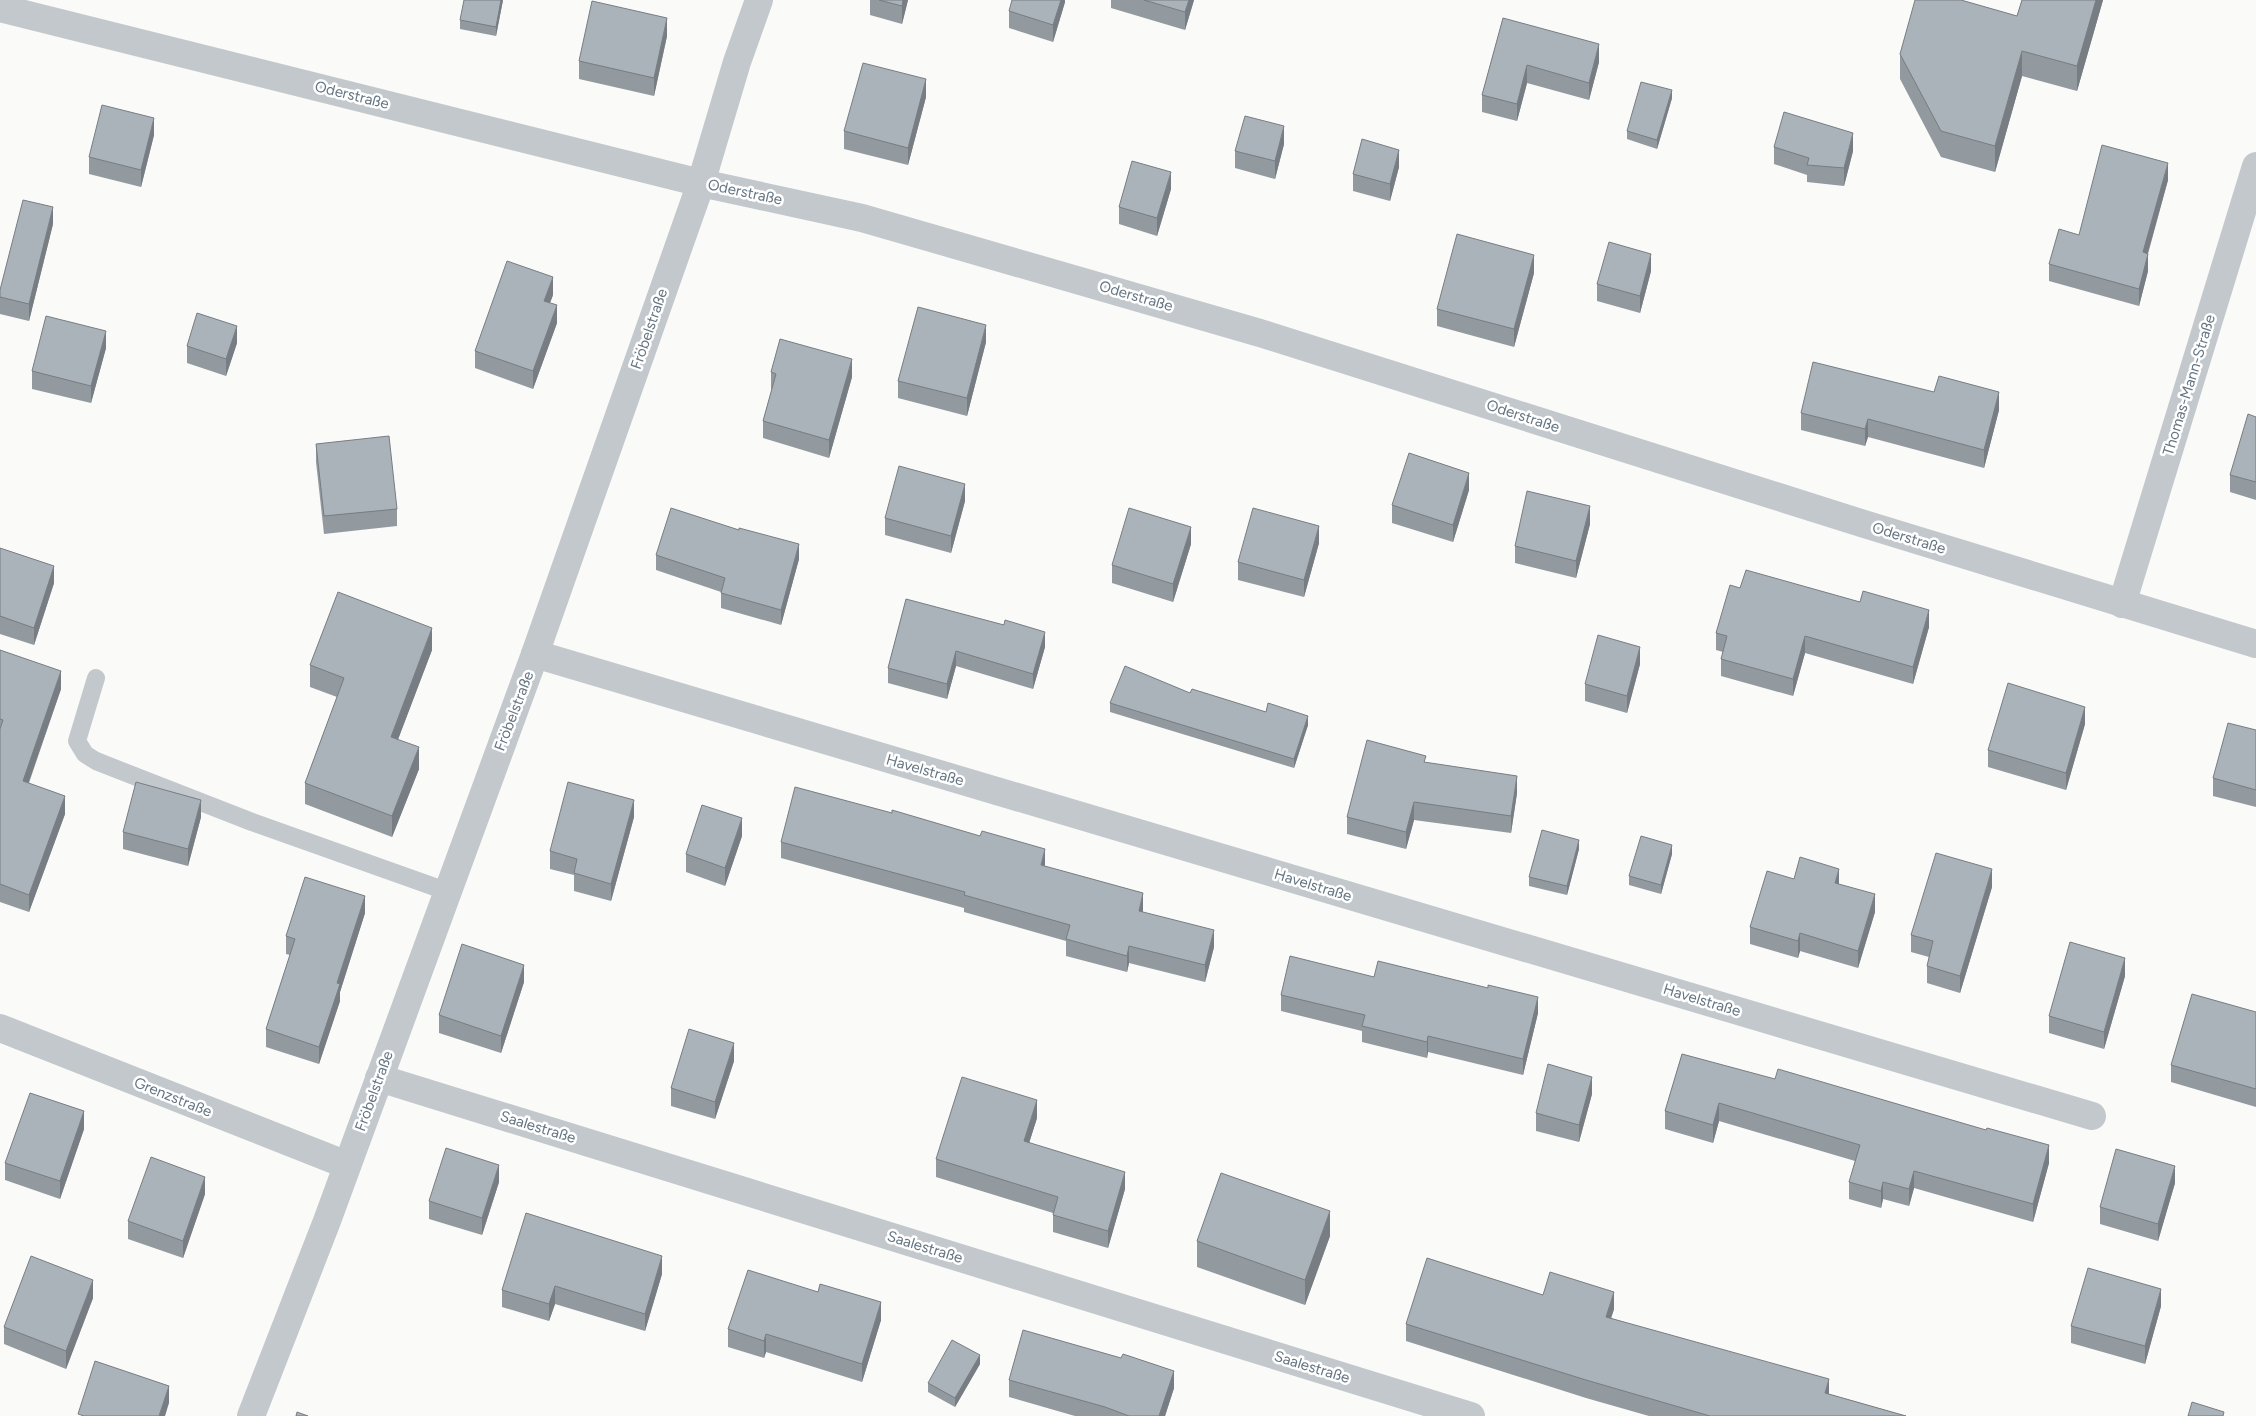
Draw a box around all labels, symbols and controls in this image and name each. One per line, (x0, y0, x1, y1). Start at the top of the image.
street label: Oderstraße (313, 77, 391, 113)
street label: Oderstraße (706, 175, 784, 209)
street label: Oderstraße (1097, 277, 1175, 315)
street label: Fröbelstraße (627, 286, 671, 372)
street label: Thomas-Mann-Straße (2159, 312, 2219, 458)
street label: Oderstraße (1484, 396, 1562, 436)
street label: Oderstraße (1870, 518, 1948, 558)
street label: Fröbelstraße (491, 669, 537, 753)
street label: Havelstraße (884, 750, 966, 790)
street label: Havelstraße (1272, 865, 1354, 905)
street label: Havelstraße (1661, 980, 1743, 1020)
street label: Fröbelstraße (351, 1048, 397, 1134)
street label: Grenzstraße (131, 1073, 215, 1121)
street label: Saalestraße (498, 1107, 578, 1147)
street label: Saalestraße (885, 1227, 965, 1267)
street label: Saalestraße (1272, 1347, 1352, 1387)

